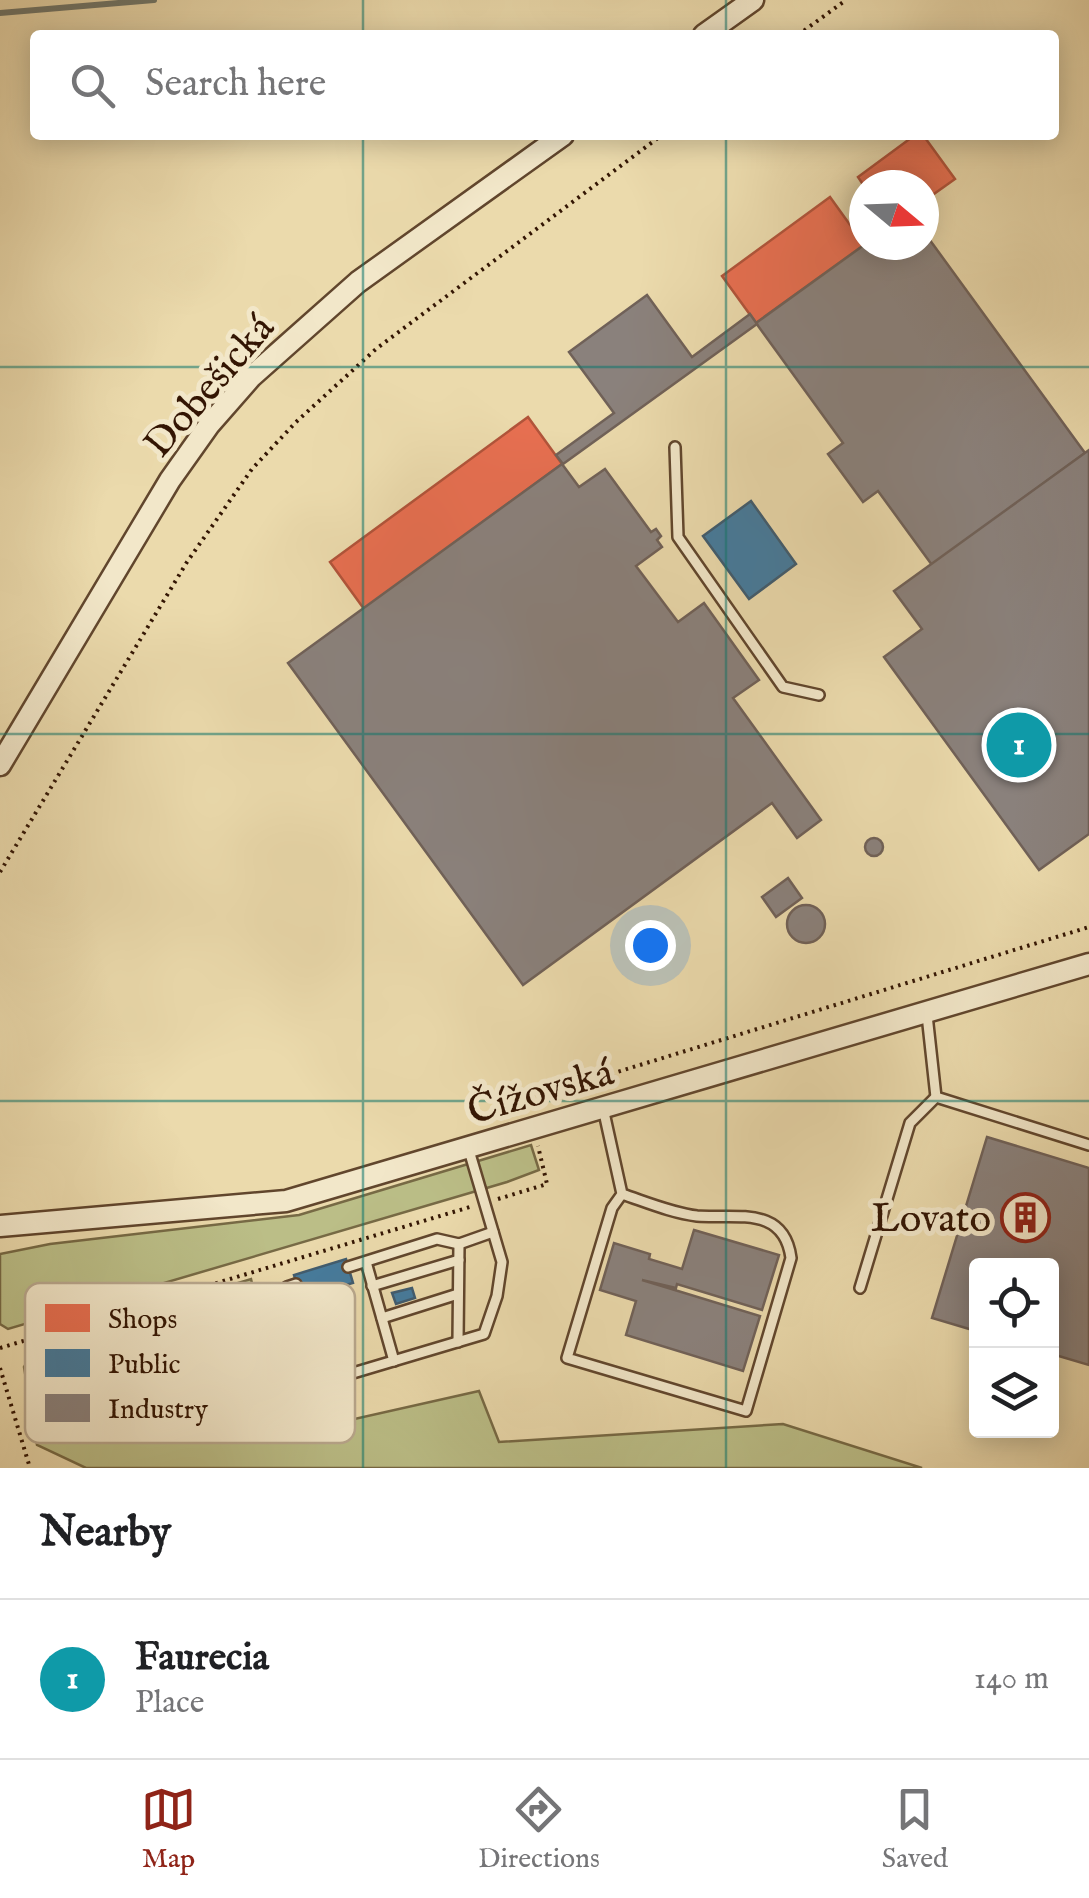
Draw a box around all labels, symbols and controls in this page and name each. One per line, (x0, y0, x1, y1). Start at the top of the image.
search box (30, 30, 1059, 140)
icon: search (65, 58, 120, 113)
text: Search here (145, 61, 326, 109)
north arrow (849, 170, 939, 260)
street label: Dobešická (134, 304, 287, 470)
pin: 1 (986, 708, 1052, 782)
your location (625, 920, 676, 971)
street label: Čížovská (462, 1047, 620, 1138)
building icon: Lovato (1000, 1191, 1052, 1243)
place label: Lovato (871, 1195, 991, 1246)
map controls (969, 1258, 1059, 1438)
button: locate (969, 1258, 1059, 1348)
legend (25, 1283, 355, 1443)
text: Shops (108, 1303, 177, 1338)
text: Public (108, 1348, 181, 1383)
button: layers (969, 1348, 1059, 1438)
text: Industry (108, 1393, 208, 1428)
text: Nearby (40, 1507, 171, 1560)
text: Faurecia (135, 1635, 269, 1683)
text: 1 (67, 1659, 78, 1700)
text: 140 m (974, 1659, 1049, 1700)
text: Place (135, 1683, 205, 1724)
tab: Map (141, 1782, 196, 1877)
tab: Directions (478, 1782, 600, 1877)
tab: Saved (882, 1782, 948, 1877)

